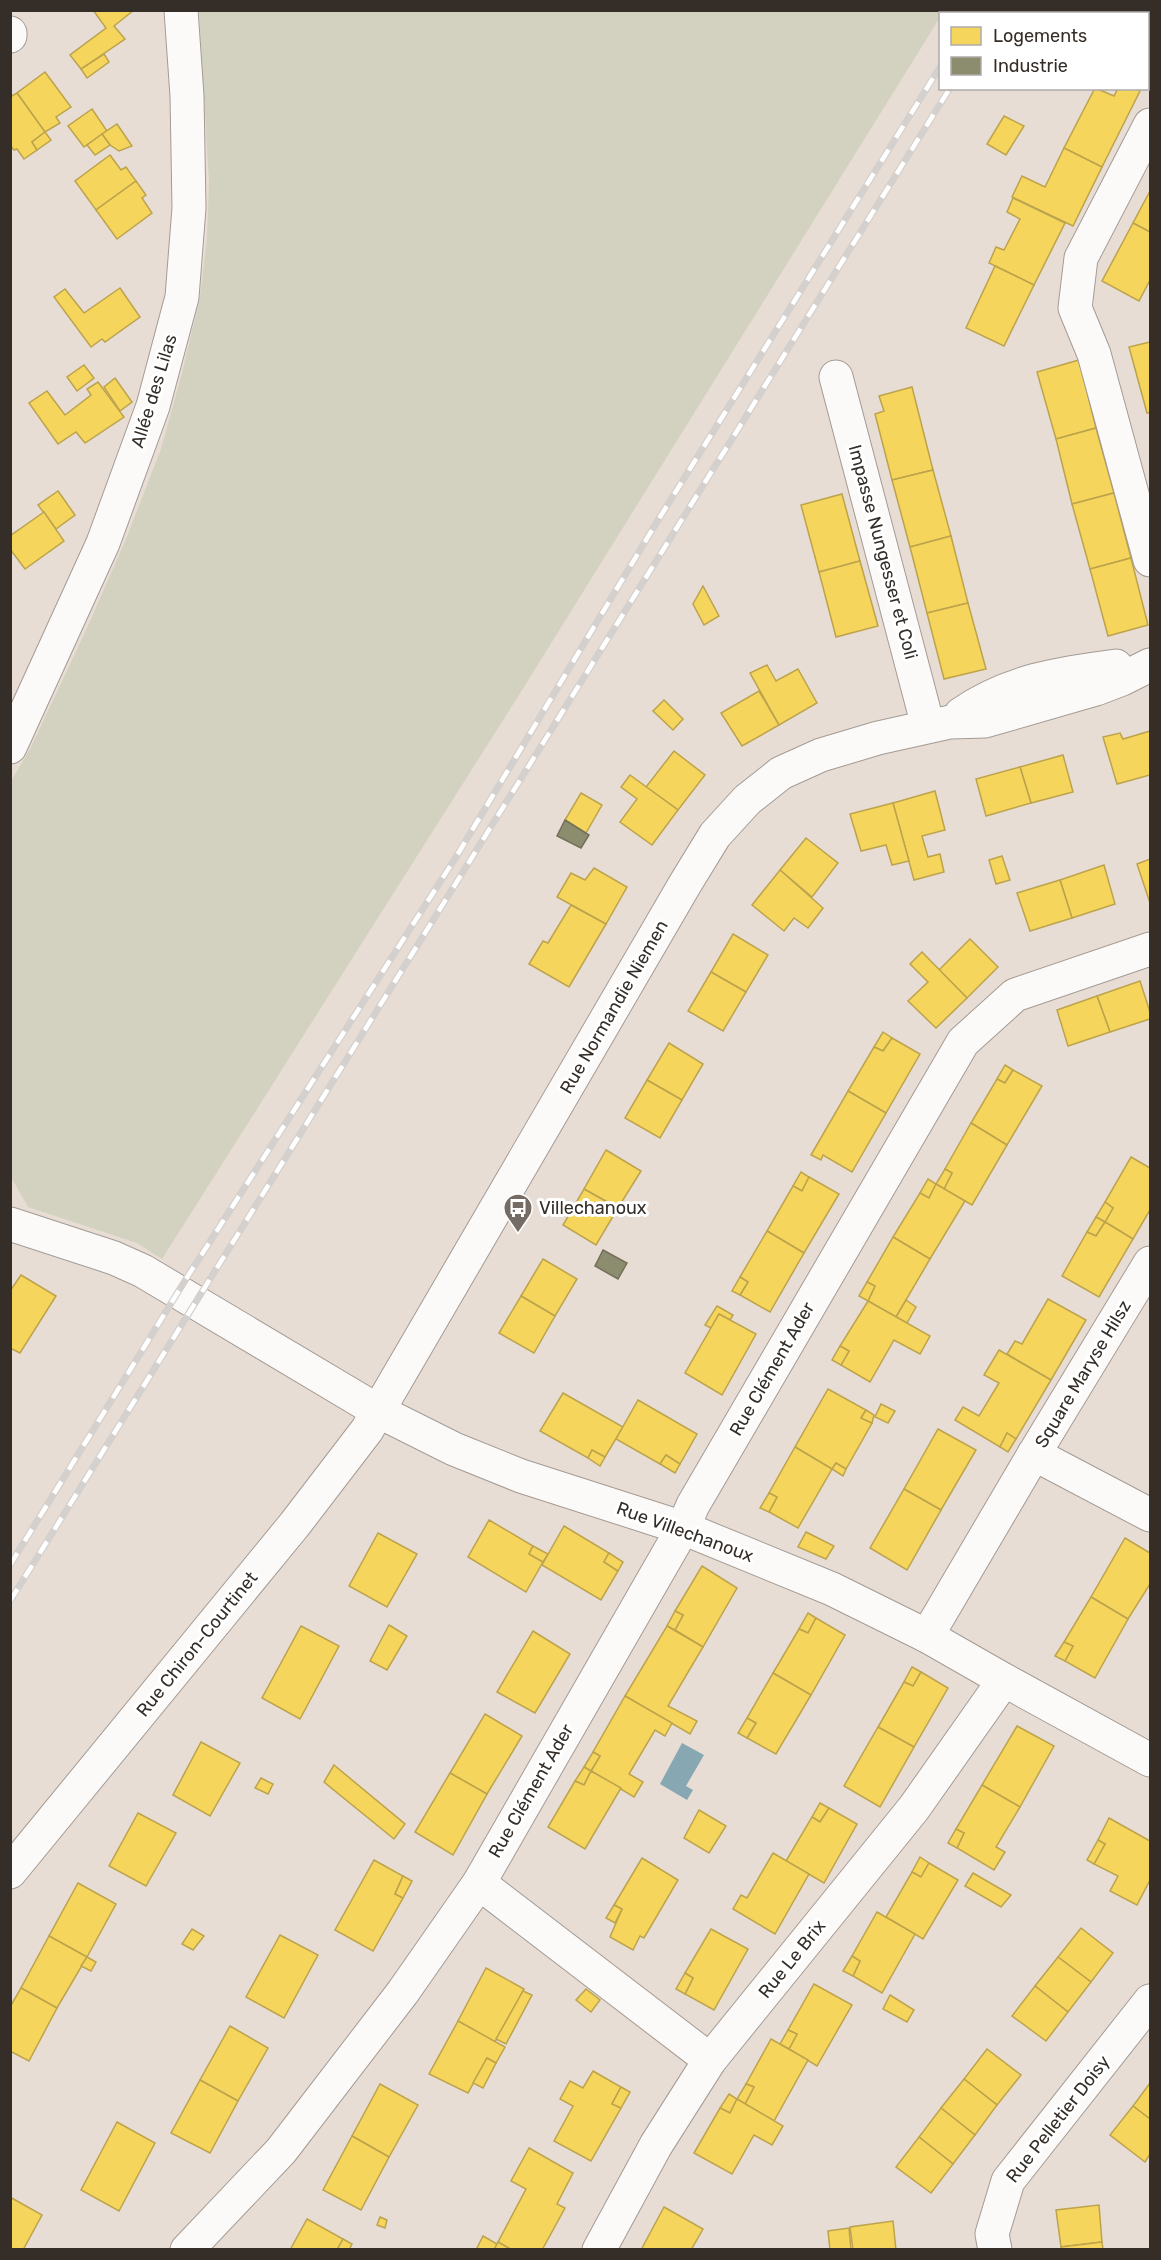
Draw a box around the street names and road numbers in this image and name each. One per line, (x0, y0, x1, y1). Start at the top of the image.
street label: Allée des Lilas (126, 331, 182, 451)
street label: Impasse Nungesser et Coli (844, 442, 922, 662)
street label: Rue Normandie Niemen (555, 916, 673, 1098)
street label: Square Maryse Hilsz (1030, 1296, 1136, 1452)
street label: Rue Clément Ader (725, 1298, 819, 1440)
street label: Rue Villechanoux (614, 1497, 757, 1567)
street label: Rue Chiron-Courtinet (132, 1567, 262, 1721)
street label: Rue Clément Ader (484, 1720, 578, 1862)
street label: Rue Le Brix (754, 1915, 830, 2003)
street label: Rue Pelletier Doisy (1001, 2051, 1115, 2187)

